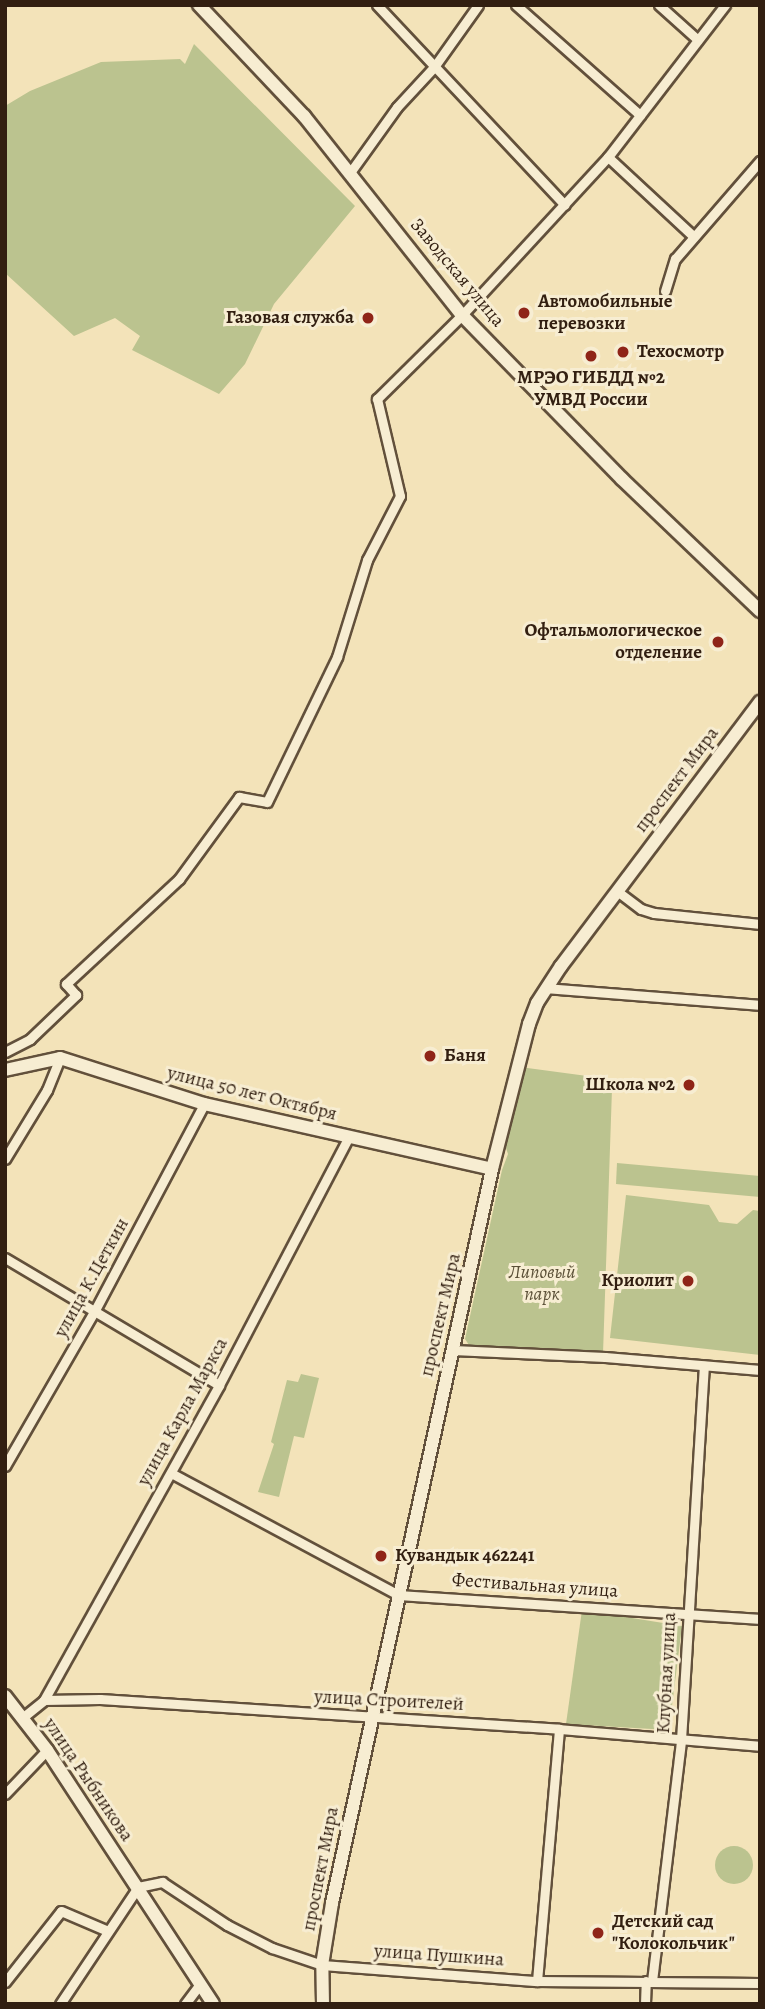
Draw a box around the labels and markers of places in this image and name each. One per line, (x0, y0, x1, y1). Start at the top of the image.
place label: Автомобильные перевозки (538, 291, 673, 335)
marker: Автомобильные перевозки (516, 305, 532, 321)
place label: Газовая служба (226, 307, 354, 329)
marker: Газовая служба (360, 310, 376, 326)
place label: Техосмотр (637, 341, 724, 363)
marker: Техосмотр (615, 344, 631, 360)
marker: МРЭО ГИБДД №2 УМВД России (583, 348, 599, 364)
place label: МРЭО ГИБДД №2 УМВД России (517, 367, 665, 411)
place label: Офтальмологическое отделение (525, 620, 702, 664)
marker: Офтальмологическое отделение (708, 632, 728, 652)
place label: Баня (444, 1045, 486, 1067)
marker: Баня (422, 1048, 438, 1064)
place label: Школа №2 (585, 1074, 675, 1096)
marker: Школа №2 (681, 1077, 697, 1093)
place label: Криолит (601, 1270, 674, 1292)
marker: Криолит (680, 1273, 696, 1289)
place label: Кувандык 462241 (395, 1545, 534, 1567)
marker: Кувандык 462241 (373, 1548, 389, 1564)
place label: Детский сад "Колокольчик" (612, 1911, 735, 1955)
marker: Детский сад "Колокольчик" (590, 1925, 606, 1941)

